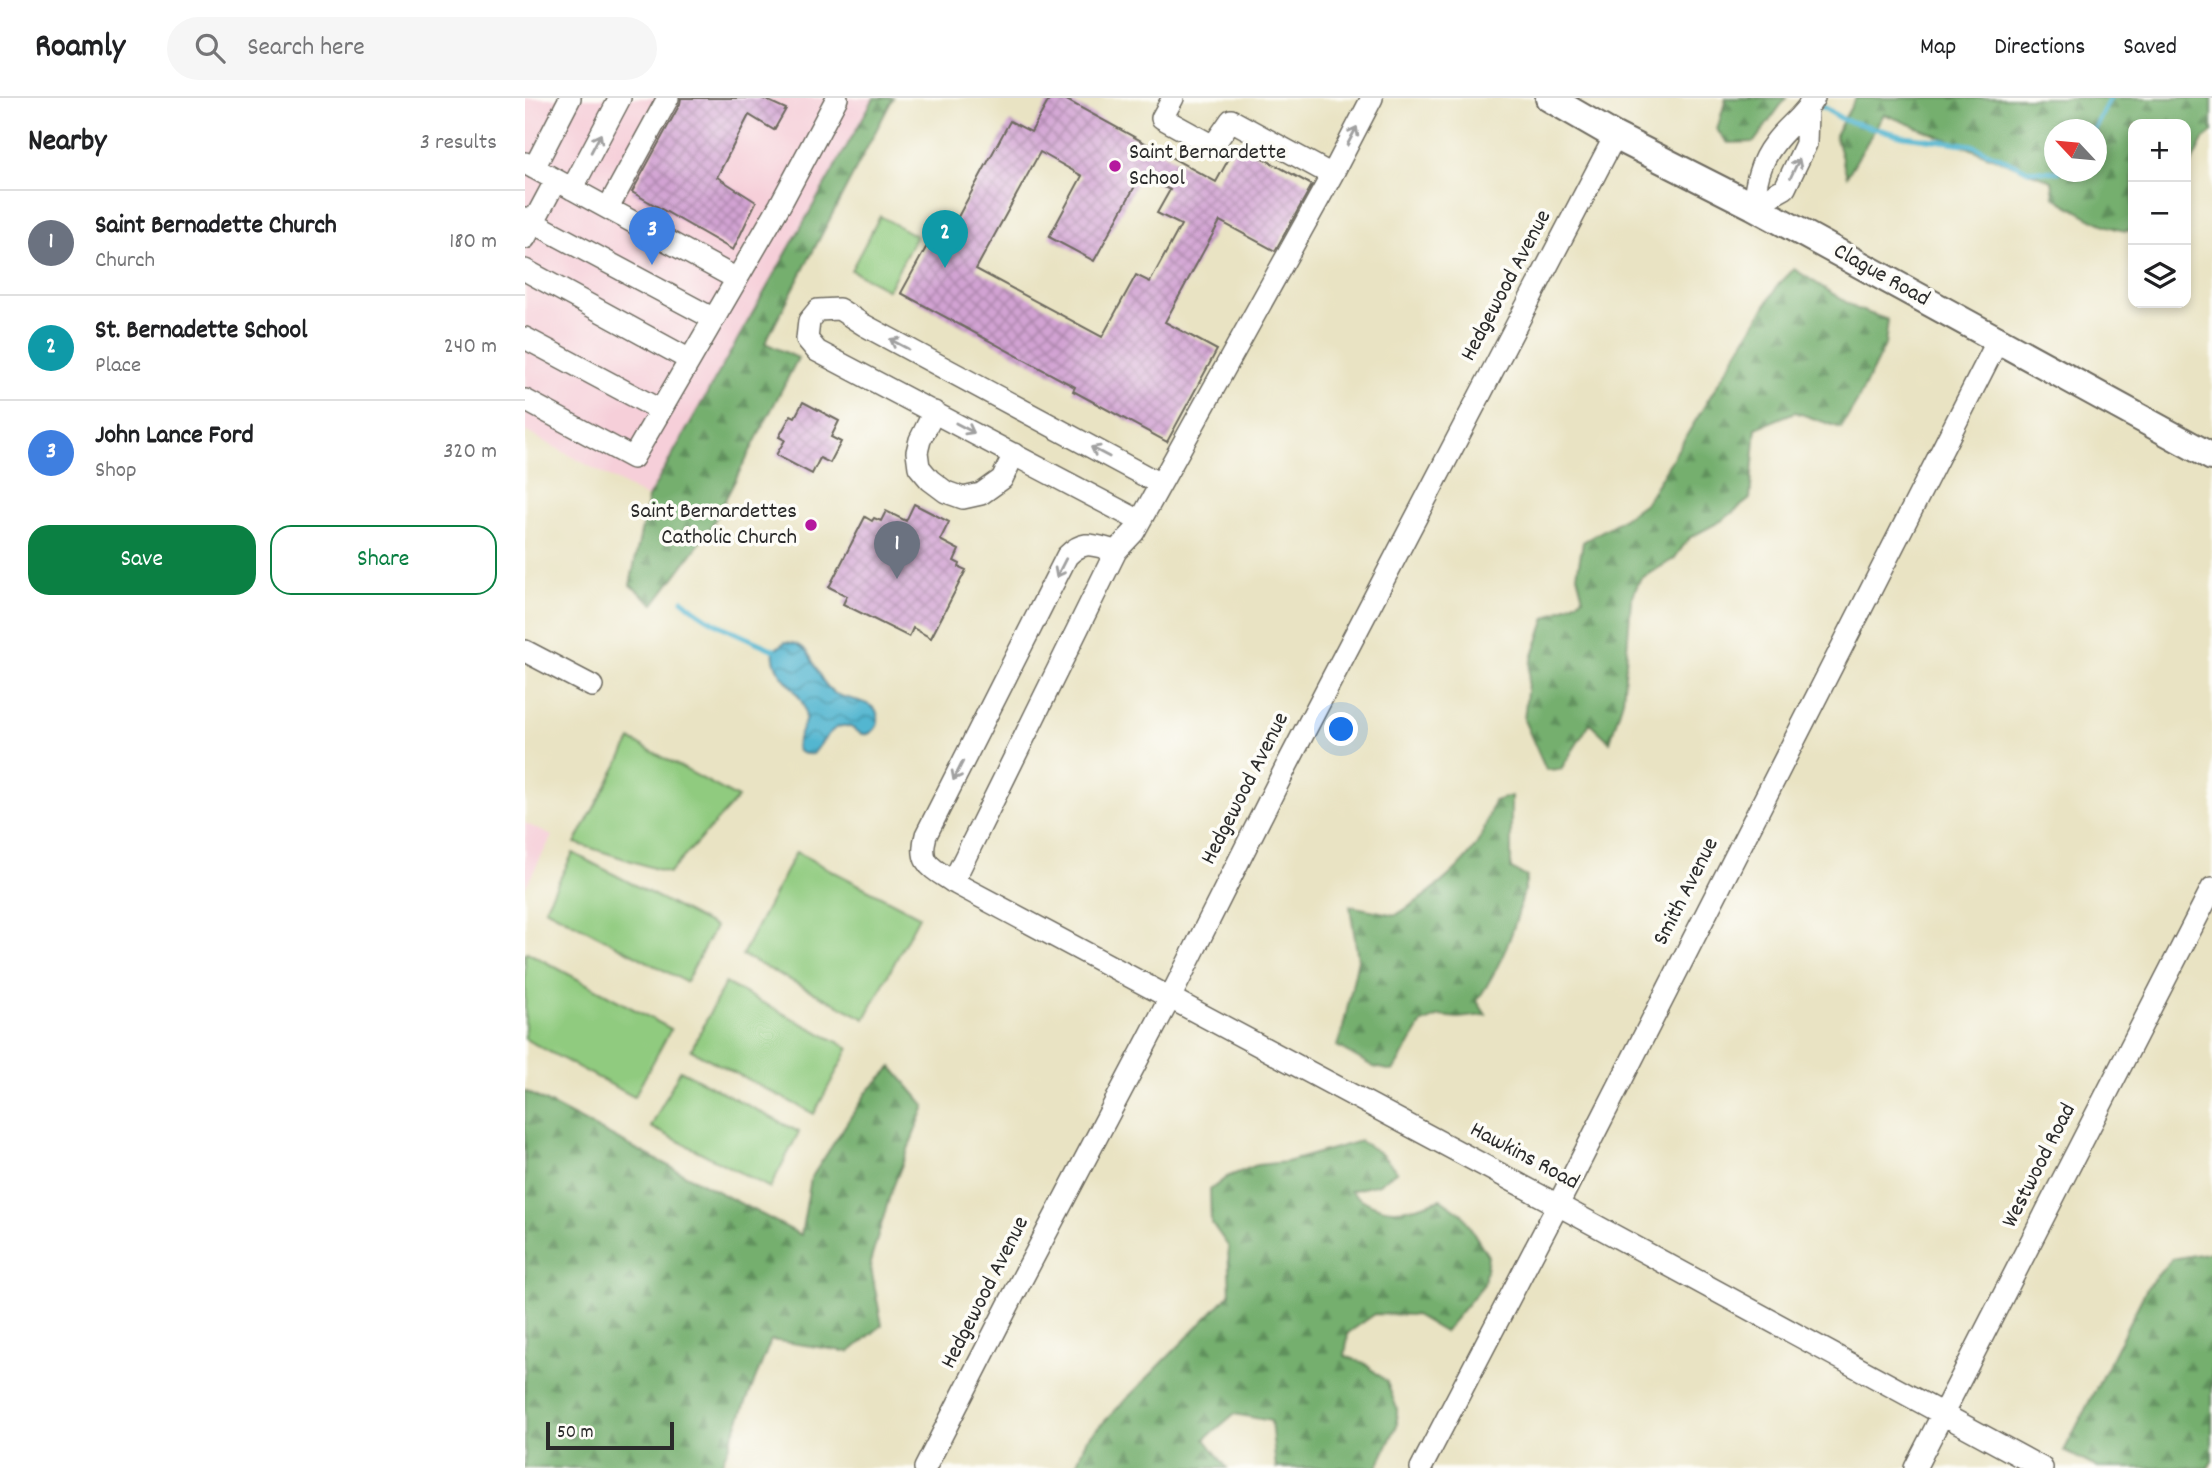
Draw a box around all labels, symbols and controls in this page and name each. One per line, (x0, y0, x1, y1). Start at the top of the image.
search box (167, 17, 657, 80)
text: Roamly (35, 25, 125, 72)
icon: search (191, 29, 229, 67)
text: Search here (247, 30, 365, 67)
text: Map (1920, 31, 1956, 65)
text: Directions (1994, 31, 2085, 65)
text: Saved (2123, 31, 2177, 65)
north arrow (2044, 119, 2107, 182)
map controls (2128, 119, 2191, 308)
button: + (2128, 119, 2191, 182)
text: Nearby (28, 122, 106, 165)
one-way arrow (1345, 126, 1359, 147)
text: 3 results (420, 127, 497, 160)
one-way arrow (590, 134, 604, 154)
place label: Saint Bernardette School (1129, 137, 1286, 196)
marker: Saint Bernardette School (1107, 158, 1123, 174)
one-way arrow (1788, 158, 1802, 179)
button: − (2128, 182, 2191, 245)
street label: Hedgewood Avenue (1453, 204, 1561, 368)
pin: 3 (629, 207, 675, 265)
text: Saint Bernadette Church (95, 208, 337, 245)
pin: 2 (922, 210, 968, 268)
text: 1 (48, 226, 54, 259)
text: 180 m (449, 226, 497, 259)
street label: Clague Road (1827, 236, 1935, 316)
text: Church (95, 245, 155, 278)
button: layers (2128, 245, 2191, 308)
text: St. Bernadette School (95, 313, 307, 350)
text: 2 (46, 331, 56, 364)
text: 240 m (444, 331, 497, 364)
one-way arrow (889, 337, 910, 351)
text: Place (95, 350, 141, 383)
text: John Lance Ford (95, 418, 254, 455)
one-way arrow (954, 422, 975, 436)
text: 3 (46, 436, 56, 469)
text: 320 m (443, 436, 497, 469)
one-way arrow (1090, 445, 1111, 458)
text: Shop (95, 455, 137, 488)
place label: Saint Bernardettes Catholic Church (630, 496, 797, 555)
marker: Saint Bernardettes Catholic Church (803, 517, 819, 533)
pin: 1 (874, 521, 920, 579)
button: Save (28, 525, 256, 595)
button: Share (270, 525, 497, 595)
one-way arrow (1053, 558, 1067, 578)
street label: Hedgewood Avenue (1193, 707, 1299, 871)
your location (1324, 712, 1358, 746)
one-way arrow (950, 760, 964, 781)
street label: Smith Avenue (1646, 832, 1728, 952)
street label: Westwood Road (1994, 1098, 2086, 1234)
street label: Hawkins Road (1463, 1114, 1585, 1200)
street label: Hedgewood Avenue (933, 1211, 1039, 1375)
scale bar (546, 1419, 674, 1451)
text: 50 m (557, 1420, 594, 1447)

